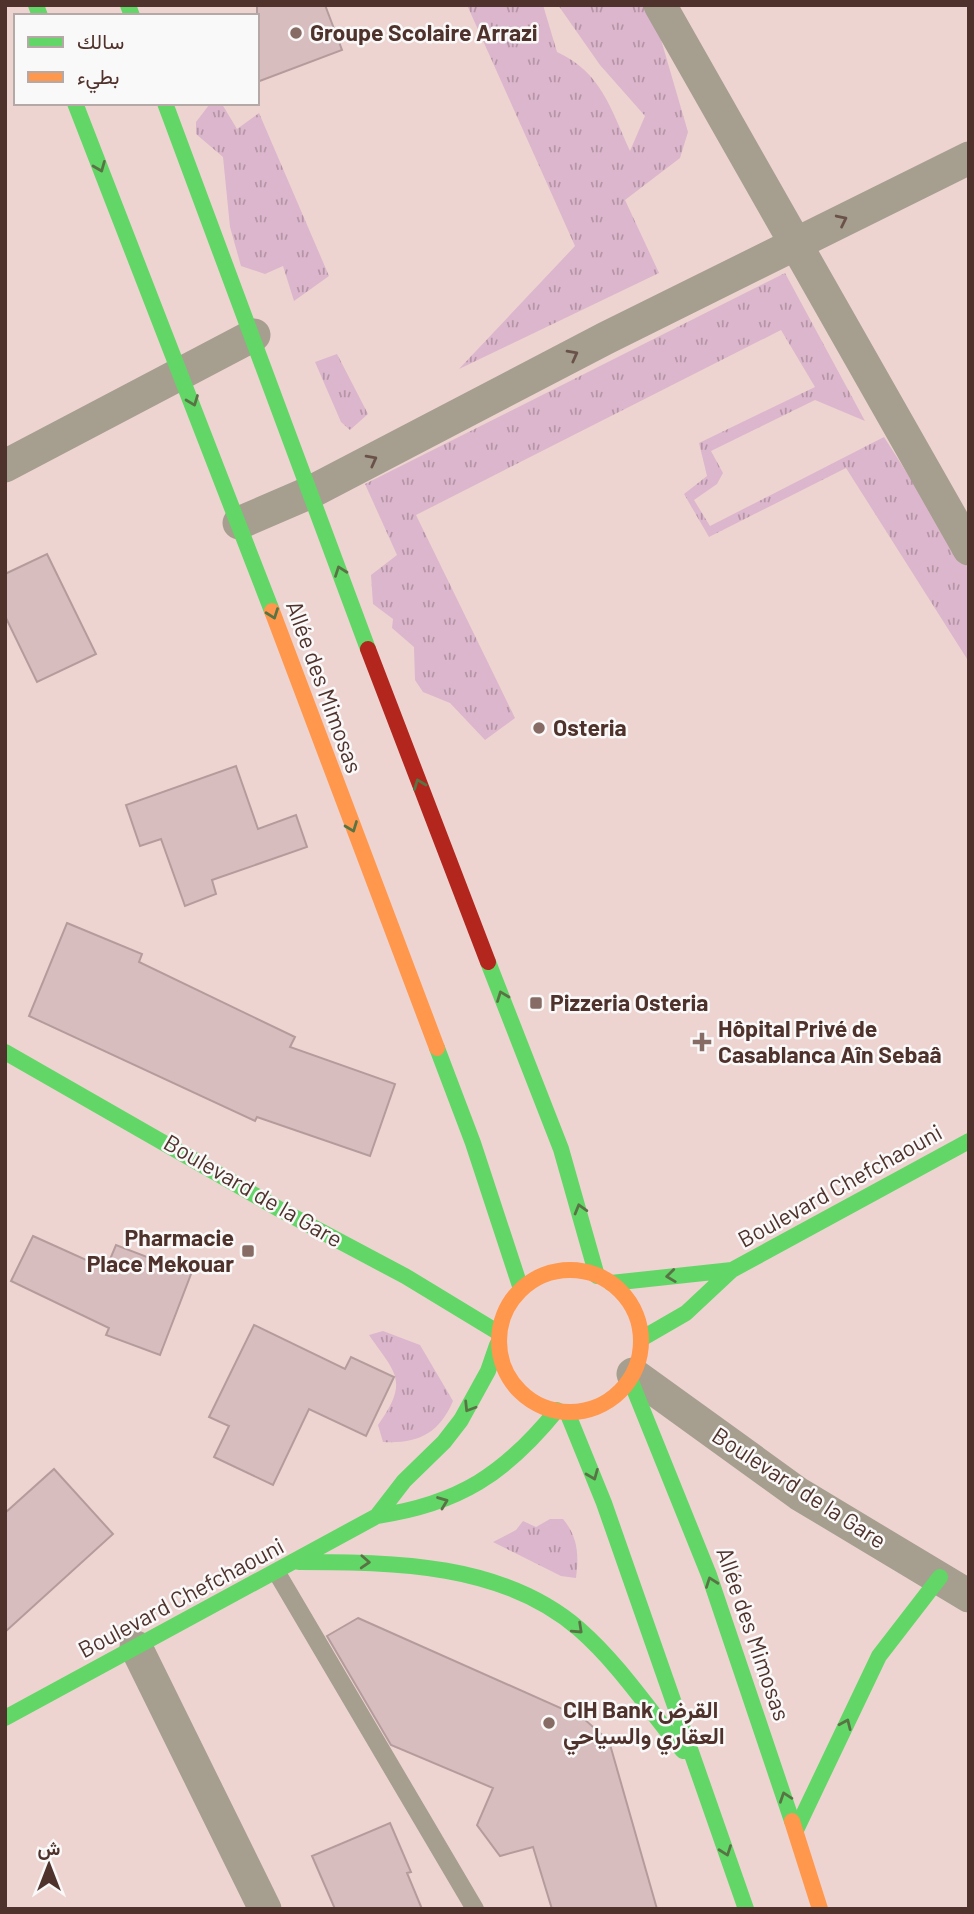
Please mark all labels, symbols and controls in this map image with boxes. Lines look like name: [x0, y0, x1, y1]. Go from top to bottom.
legend: [14, 14, 259, 105]
place label: Groupe Scolaire Arrazi: [310, 18, 538, 46]
marker: Groupe Scolaire Arrazi: [288, 25, 304, 41]
text: سالك: [77, 28, 124, 53]
text: بطيء: [77, 63, 120, 94]
one-way arrow: [91, 160, 105, 172]
one-way arrow: [835, 214, 847, 228]
one-way arrow: [566, 350, 579, 363]
one-way arrow: [184, 394, 198, 406]
one-way arrow: [365, 455, 377, 468]
one-way arrow: [334, 565, 348, 577]
street label: Allée des Mimosas: [281, 597, 369, 777]
one-way arrow: [264, 607, 278, 619]
place label: Osteria: [553, 713, 627, 741]
marker: Osteria: [531, 720, 547, 736]
one-way arrow: [413, 779, 427, 791]
one-way arrow: [344, 821, 358, 833]
place label: Pizzeria Osteria: [550, 988, 709, 1016]
one-way arrow: [497, 991, 511, 1003]
marker: Pizzeria Osteria: [528, 995, 544, 1011]
place label: Hôpital Privé de Casablanca Aîn Sebaâ: [718, 1014, 942, 1068]
marker: Hôpital Privé de Casablanca Aîn Sebaâ: [692, 1032, 712, 1052]
street label: Boulevard Chefchaouni: [733, 1117, 946, 1253]
street label: Boulevard de la Gare: [159, 1128, 348, 1253]
one-way arrow: [574, 1204, 589, 1216]
place label: Pharmacie Place Mekouar: [87, 1223, 234, 1277]
marker: Pharmacie Place Mekouar: [240, 1243, 256, 1259]
one-way arrow: [666, 1268, 677, 1283]
one-way arrow: [465, 1399, 478, 1412]
street label: Boulevard de la Gare: [707, 1421, 892, 1554]
one-way arrow: [585, 1468, 599, 1480]
one-way arrow: [436, 1496, 449, 1510]
street label: Boulevard Chefchaouni: [73, 1531, 288, 1663]
street label: Allée des Mimosas: [711, 1543, 797, 1724]
one-way arrow: [360, 1554, 371, 1569]
one-way arrow: [706, 1576, 720, 1588]
one-way arrow: [570, 1621, 583, 1634]
place label: CIH Bank القرض العقاري والسياحي: [563, 1695, 725, 1756]
marker: CIH Bank القرض العقاري والسياحي: [541, 1715, 557, 1731]
one-way arrow: [838, 1718, 852, 1731]
one-way arrow: [779, 1791, 793, 1804]
north arrow: [14, 1830, 84, 1900]
text: ش: [38, 1836, 61, 1860]
one-way arrow: [718, 1844, 732, 1857]

